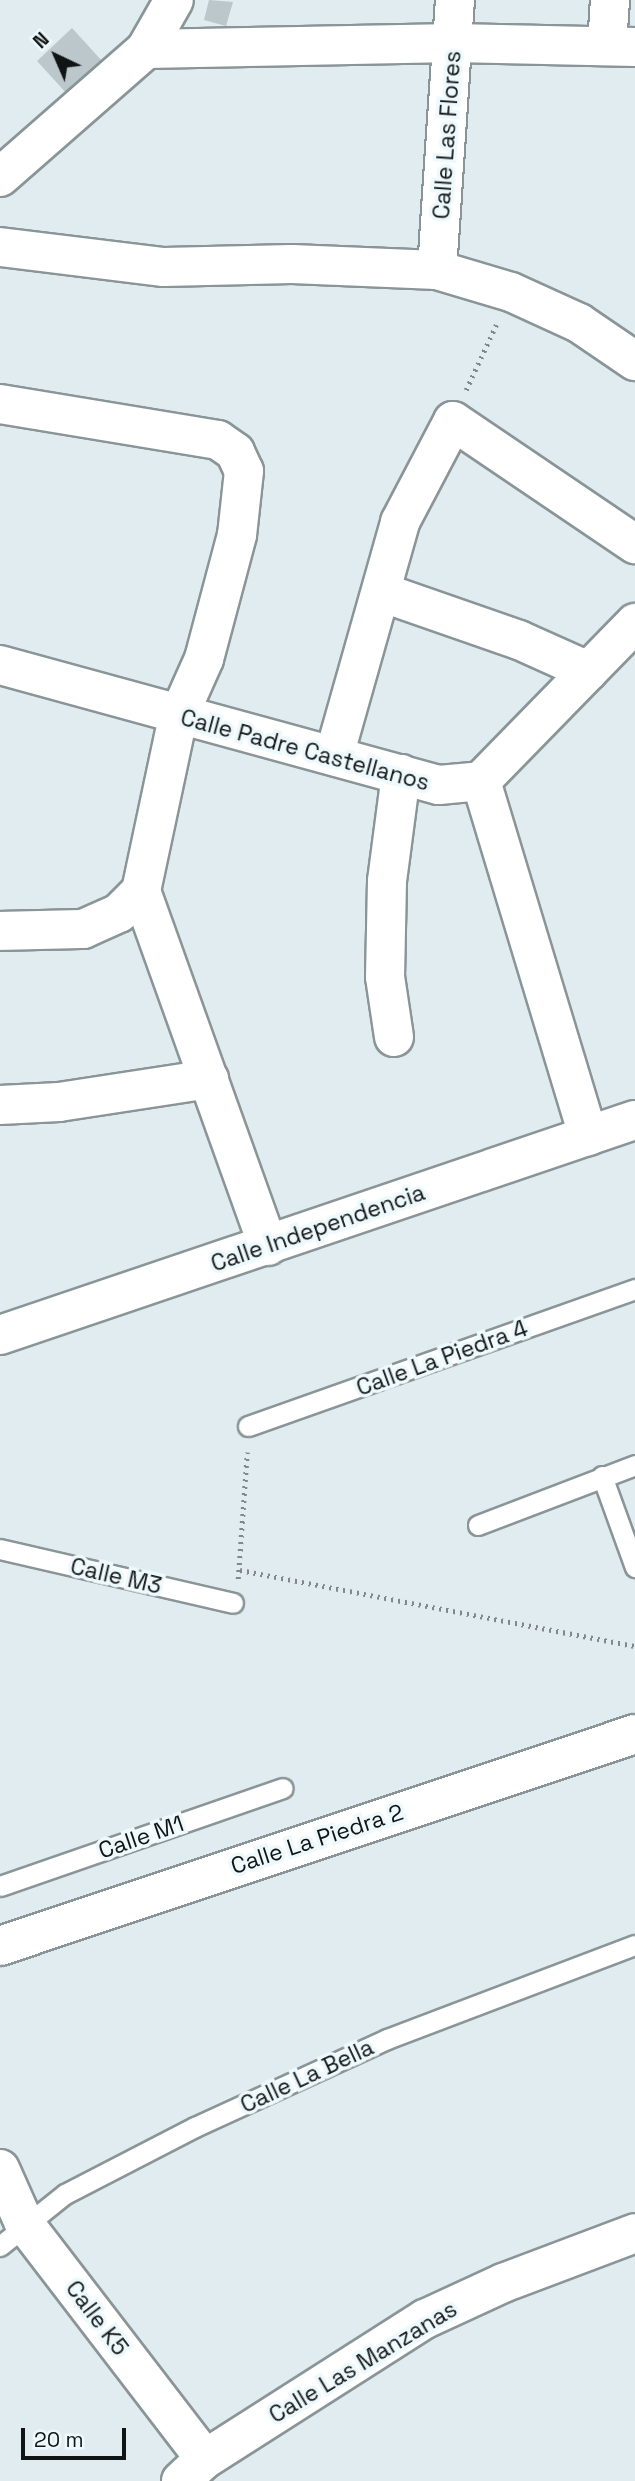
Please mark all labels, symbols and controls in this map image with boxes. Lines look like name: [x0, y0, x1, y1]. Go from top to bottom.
north arrow: [21, 21, 91, 91]
text: N: [28, 27, 54, 54]
street label: Calle Las Flores: [427, 50, 467, 220]
street label: Calle Padre Castellanos: [178, 703, 432, 797]
street label: Calle Independencia: [207, 1178, 429, 1278]
street label: Calle La Piedra 4: [353, 1314, 531, 1402]
street label: Calle M3: [68, 1552, 164, 1600]
street label: Calle La Piedra 2: [227, 1798, 407, 1880]
street label: Calle M1: [95, 1810, 187, 1864]
street label: Calle La Bella: [236, 2033, 378, 2119]
street label: Calle K5: [60, 2275, 134, 2361]
street label: Calle Las Manzanas: [264, 2295, 462, 2429]
scale bar: [24, 2414, 130, 2458]
text: 20 m: [34, 2426, 84, 2453]

